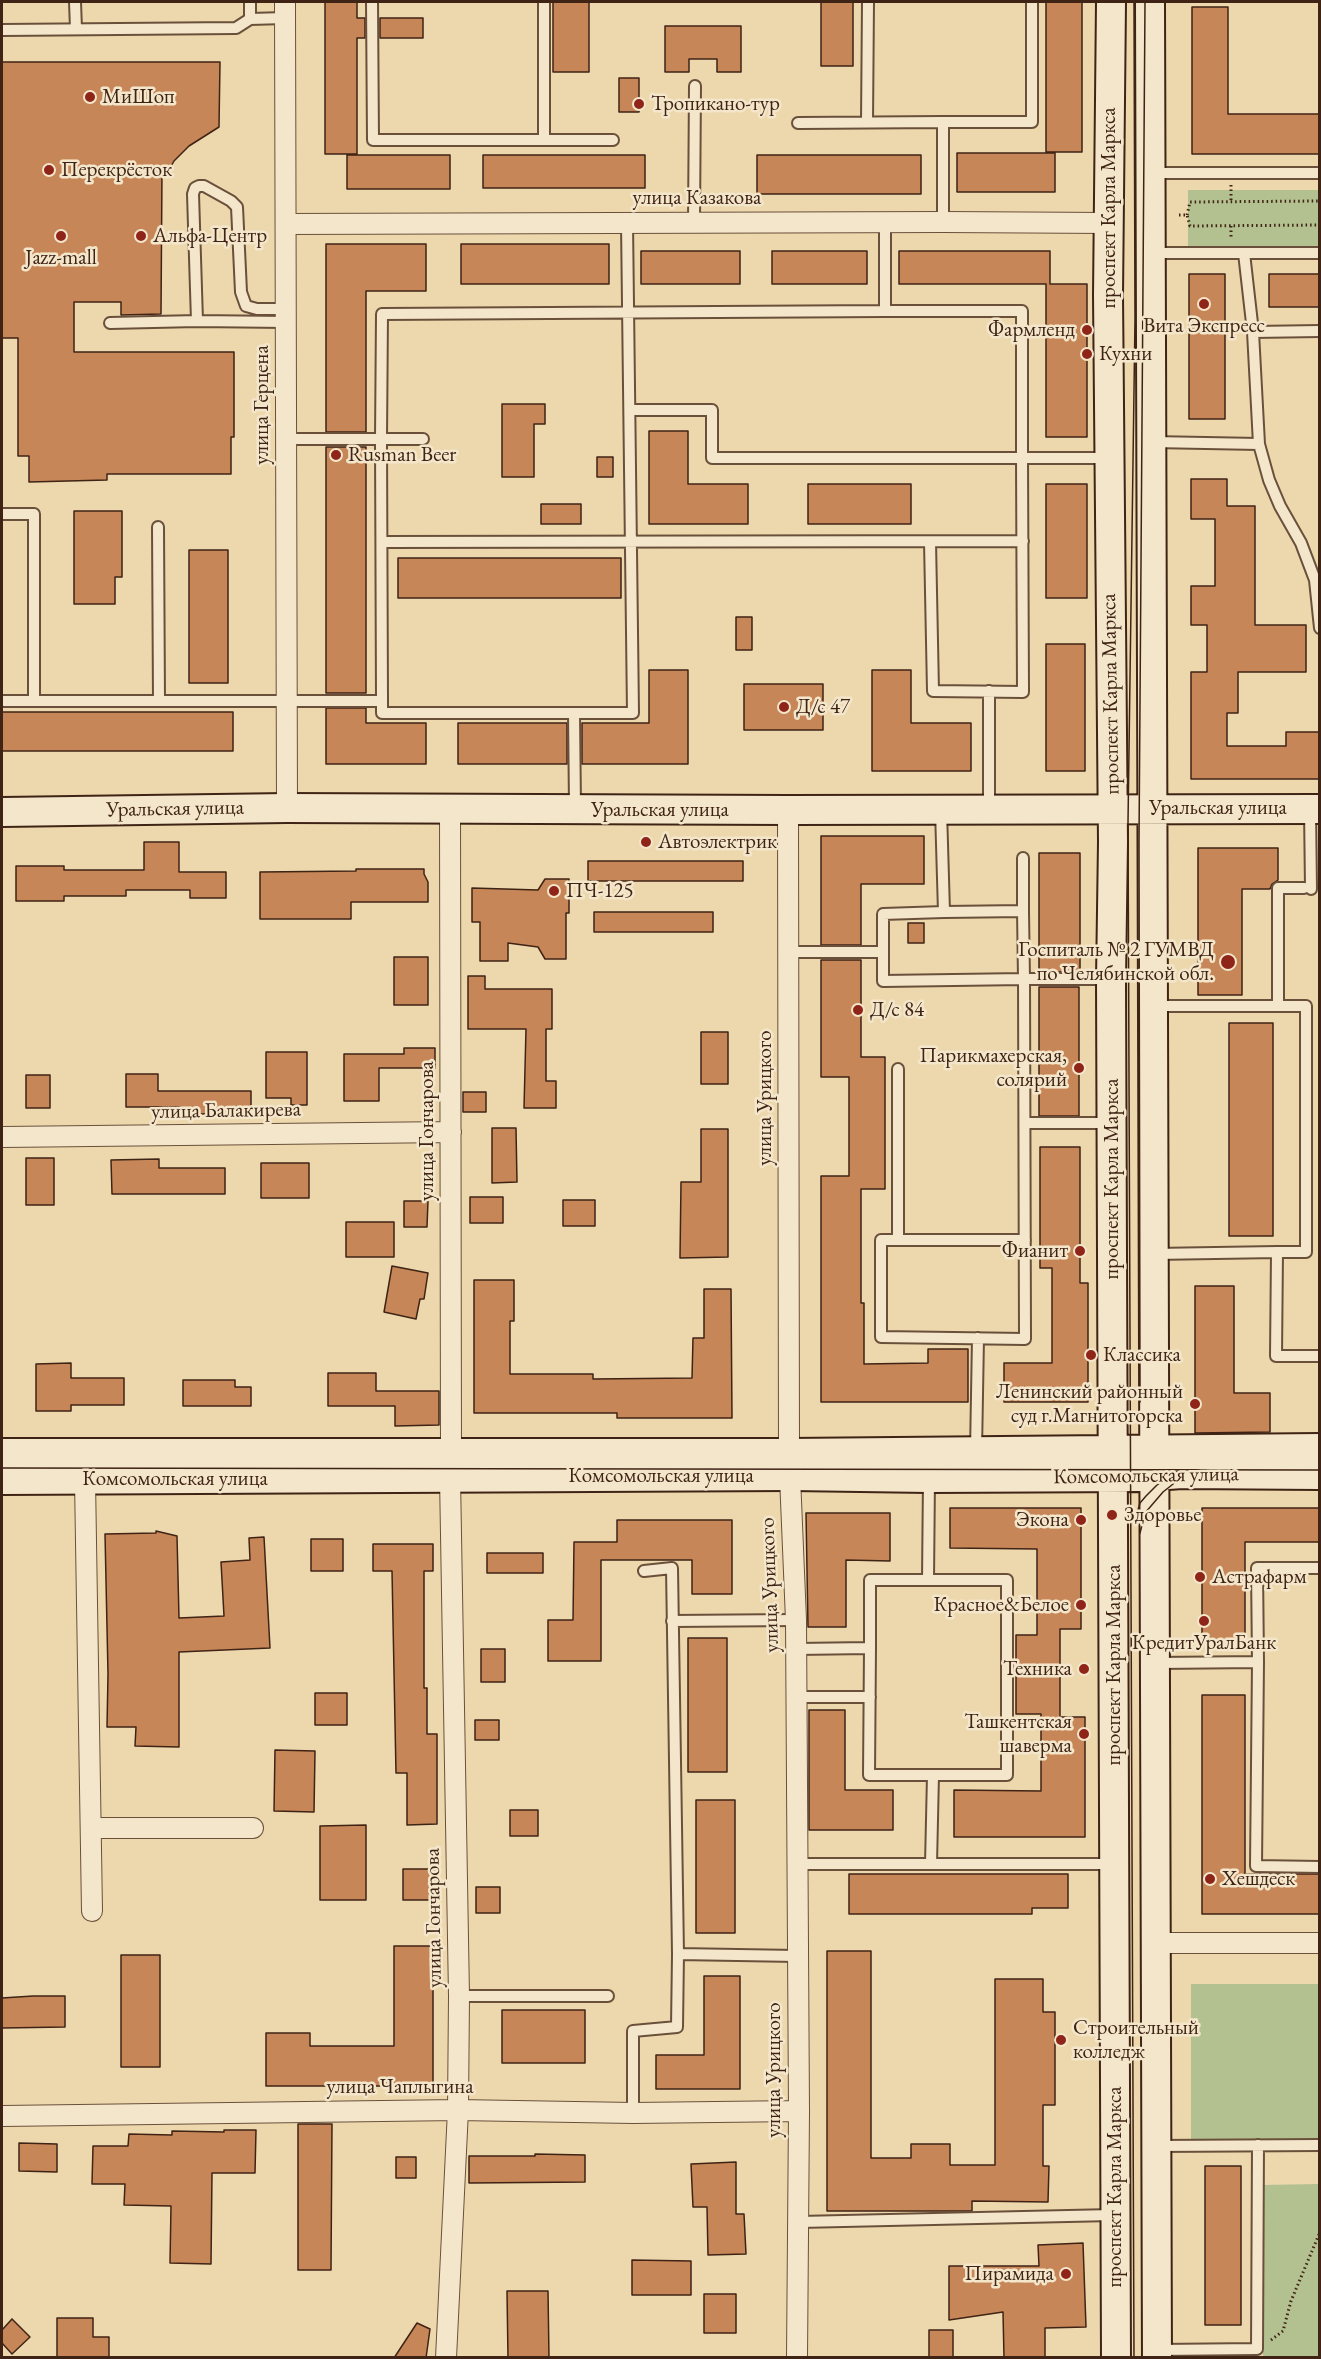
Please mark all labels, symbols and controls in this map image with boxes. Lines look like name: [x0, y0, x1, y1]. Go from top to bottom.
place label: МиШоп: [102, 84, 175, 110]
marker: МиШоп: [83, 90, 97, 104]
place label: Тропикано-тур: [651, 91, 780, 117]
marker: Тропикано-тур: [632, 97, 646, 111]
street label: проспект Карла Маркса: [1096, 107, 1122, 309]
place label: Перекрёсток: [61, 157, 172, 183]
marker: Перекрёсток: [42, 163, 56, 177]
street label: улица Казакова: [633, 185, 761, 211]
place label: Альфа-Центр: [153, 223, 267, 249]
marker: Jazz-mall: [54, 229, 68, 243]
marker: Альфа-Центр: [134, 229, 148, 243]
place label: Jazz-mall: [25, 245, 97, 271]
marker: Вита Экспресс: [1197, 297, 1211, 311]
place label: Вита Экспресс: [1143, 313, 1265, 339]
place label: Фармленд: [988, 317, 1075, 343]
marker: Фармленд: [1080, 323, 1094, 337]
place label: Кухни: [1099, 341, 1152, 367]
street label: улица Герцена: [249, 345, 275, 465]
marker: Кухни: [1080, 347, 1094, 361]
place label: Rusman Beer: [348, 442, 456, 468]
marker: Rusman Beer: [329, 448, 343, 462]
street label: проспект Карла Маркса: [1097, 593, 1125, 795]
place label: Д/с 47: [796, 694, 850, 720]
marker: Д/с 47: [777, 700, 791, 714]
street label: Уральская улица: [106, 795, 244, 823]
street label: Уральская улица: [1149, 795, 1287, 821]
street label: Уральская улица: [591, 797, 729, 823]
place label: Автоэлектрик: [658, 829, 777, 855]
marker: Автоэлектрик: [639, 835, 653, 849]
place label: ПЧ-125: [566, 878, 634, 904]
marker: ПЧ-125: [547, 884, 561, 898]
place label: Госпиталь № 2 ГУМВД по Челябинской обл.: [1018, 937, 1214, 987]
marker: Госпиталь № 2 ГУМВД по Челябинской обл.: [1219, 953, 1237, 971]
place label: Д/с 84: [870, 997, 924, 1023]
marker: Д/с 84: [851, 1003, 865, 1017]
street label: улица Урицкого: [752, 1030, 778, 1166]
place label: Парикмахерская, солярий: [920, 1043, 1067, 1093]
street label: улица Гончарова: [414, 1061, 440, 1201]
marker: Парикмахерская, солярий: [1072, 1061, 1086, 1075]
street label: проспект Карла Маркса: [1099, 1078, 1125, 1280]
street label: улица Балакирева: [151, 1097, 301, 1125]
place label: Фианит: [1002, 1238, 1068, 1264]
marker: Фианит: [1073, 1244, 1087, 1258]
place label: Классика: [1103, 1342, 1181, 1368]
marker: Классика: [1084, 1348, 1098, 1362]
place label: Ленинский районный суд г.Магнитогорска: [996, 1379, 1183, 1429]
marker: Ленинский районный суд г.Магнитогорска: [1188, 1397, 1202, 1411]
street label: Комсомольская улица: [1053, 1462, 1239, 1490]
street label: Комсомольская улица: [568, 1463, 754, 1489]
street label: Комсомольская улица: [82, 1466, 268, 1492]
place label: Здоровье: [1124, 1502, 1202, 1528]
place label: Экона: [1016, 1507, 1069, 1533]
marker: Здоровье: [1105, 1508, 1119, 1522]
marker: Экона: [1074, 1513, 1088, 1527]
street label: улица Урицкого: [755, 1517, 785, 1653]
street label: проспект Карла Маркса: [1101, 1564, 1127, 1766]
place label: Астрафарм: [1212, 1564, 1307, 1590]
marker: Астрафарм: [1193, 1570, 1207, 1584]
place label: Красное&Белое: [933, 1592, 1069, 1618]
marker: Красное&Белое: [1074, 1598, 1088, 1612]
marker: КредитУралБанк: [1197, 1614, 1211, 1628]
place label: КредитУралБанк: [1132, 1630, 1276, 1656]
place label: Техника: [1003, 1656, 1072, 1682]
marker: Техника: [1077, 1662, 1091, 1676]
place label: Ташкентская шаверма: [964, 1709, 1072, 1759]
marker: Ташкентская шаверма: [1077, 1727, 1091, 1741]
street label: улица Гончарова: [420, 1848, 448, 1988]
place label: Хешдеск: [1222, 1866, 1295, 1892]
marker: Хешдеск: [1203, 1872, 1217, 1886]
street label: улица Урицкого: [761, 2002, 787, 2138]
place label: Строительный колледж: [1073, 2015, 1199, 2065]
marker: Строительный колледж: [1054, 2033, 1068, 2047]
street label: улица Чаплыгина: [326, 2074, 474, 2100]
street label: проспект Карла Маркса: [1102, 2086, 1128, 2288]
place label: Пирамида: [965, 2261, 1054, 2287]
marker: Пирамида: [1059, 2267, 1073, 2281]

